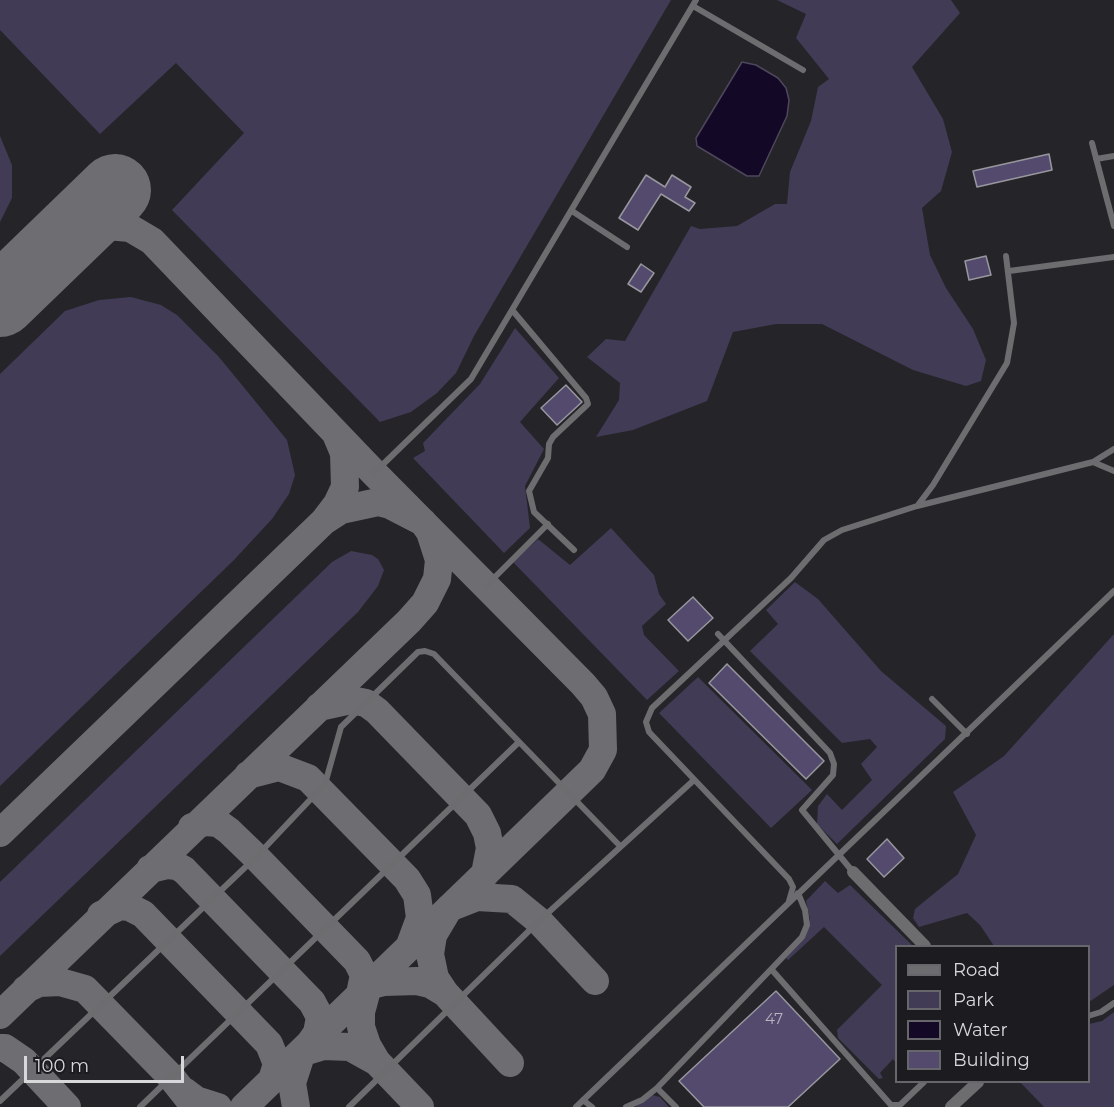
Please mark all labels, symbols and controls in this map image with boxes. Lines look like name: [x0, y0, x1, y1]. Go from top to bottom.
legend: [895, 945, 1090, 1083]
text: Road: [953, 959, 1000, 981]
text: Park: [953, 989, 994, 1011]
house number: 47: [765, 1011, 783, 1029]
text: Water: [953, 1019, 1008, 1041]
scale bar: [27, 1044, 188, 1082]
text: Building: [953, 1049, 1030, 1071]
text: 100 m: [35, 1055, 89, 1077]

